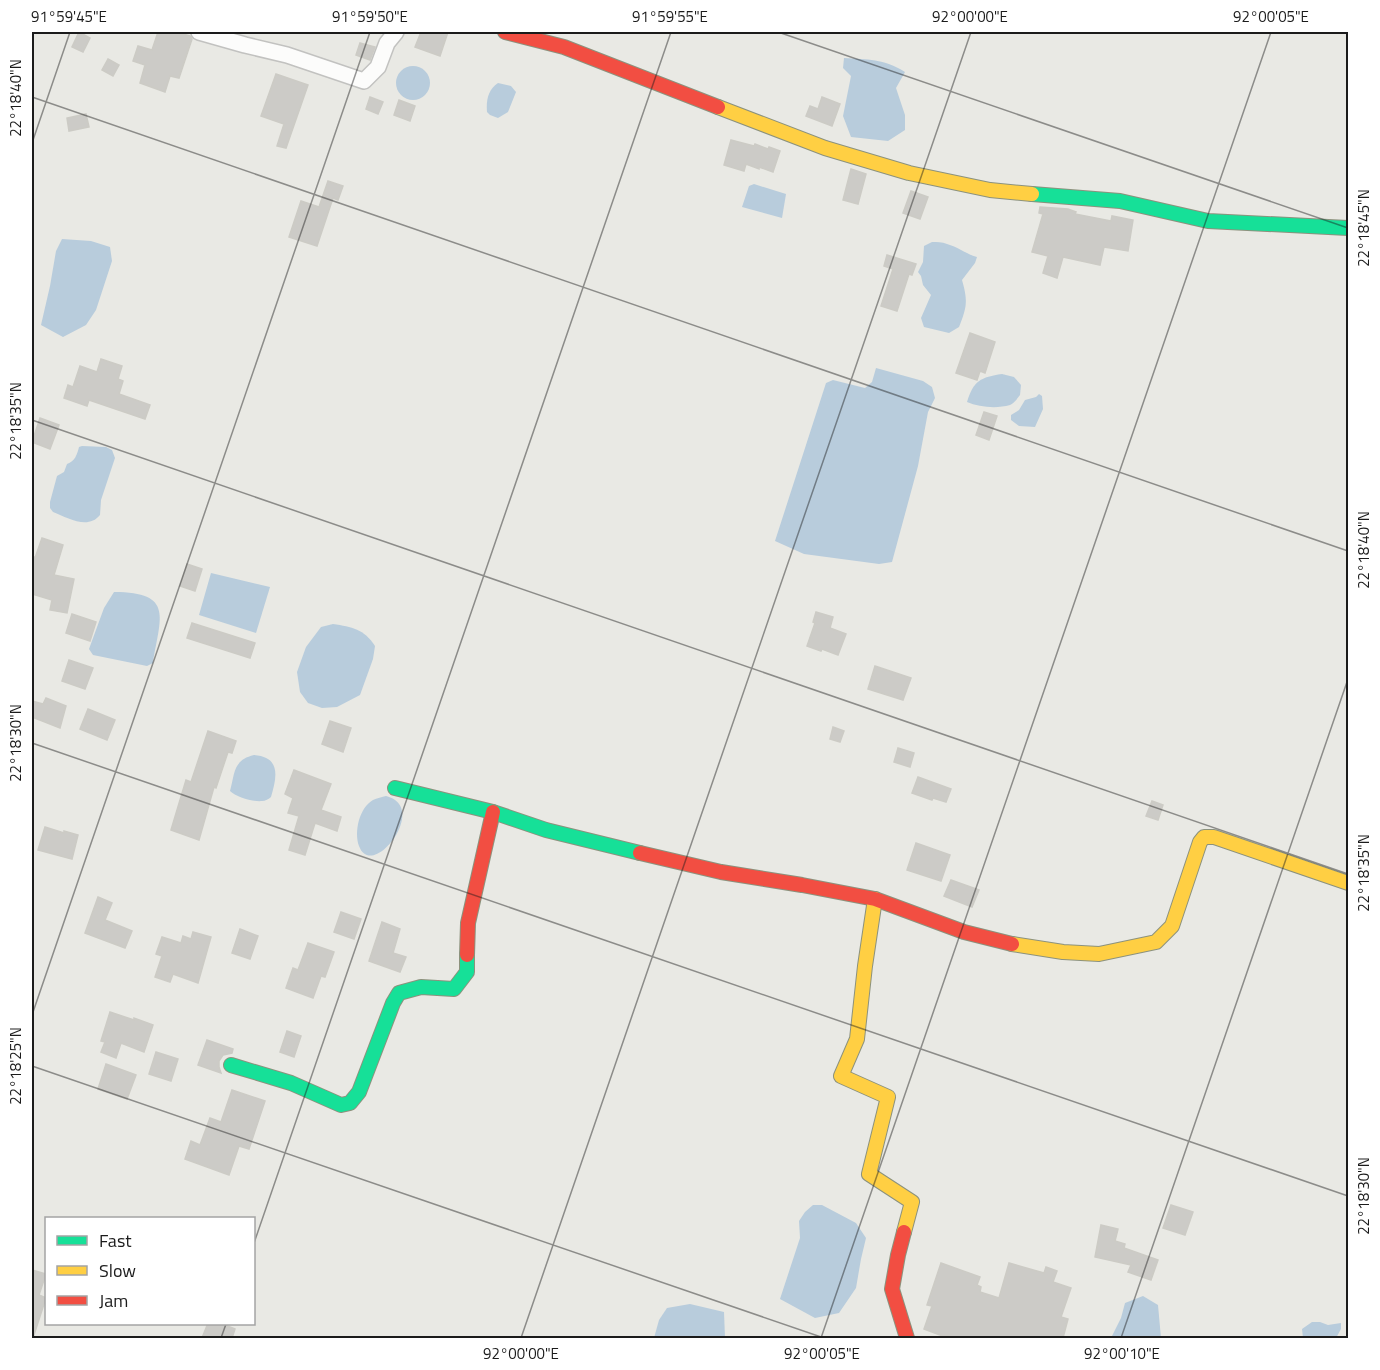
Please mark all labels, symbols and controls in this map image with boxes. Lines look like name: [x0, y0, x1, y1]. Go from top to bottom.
text: 91°59'45"E: [31, 5, 107, 28]
text: 91°59'50"E: [332, 5, 408, 28]
text: 91°59'55"E: [632, 5, 708, 28]
text: 92°00'00"E: [932, 5, 1008, 28]
text: 92°00'05"E: [1233, 5, 1309, 28]
text: 22°18'40"N: [4, 59, 27, 137]
text: 22°18'45"N: [1352, 189, 1375, 267]
text: 22°18'35"N: [4, 382, 27, 460]
text: 22°18'40"N: [1352, 511, 1375, 589]
text: 22°18'30"N: [4, 704, 27, 782]
text: 22°18'35"N: [1352, 834, 1375, 912]
text: 22°18'25"N: [4, 1027, 27, 1105]
text: 22°18'30"N: [1352, 1157, 1375, 1235]
legend: [45, 1217, 255, 1325]
text: Fast: [99, 1227, 132, 1254]
text: Slow: [99, 1257, 136, 1284]
text: Jam: [99, 1287, 128, 1314]
text: 92°00'00"E: [483, 1342, 559, 1365]
text: 92°00'05"E: [784, 1342, 860, 1365]
text: 92°00'10"E: [1084, 1342, 1160, 1365]

